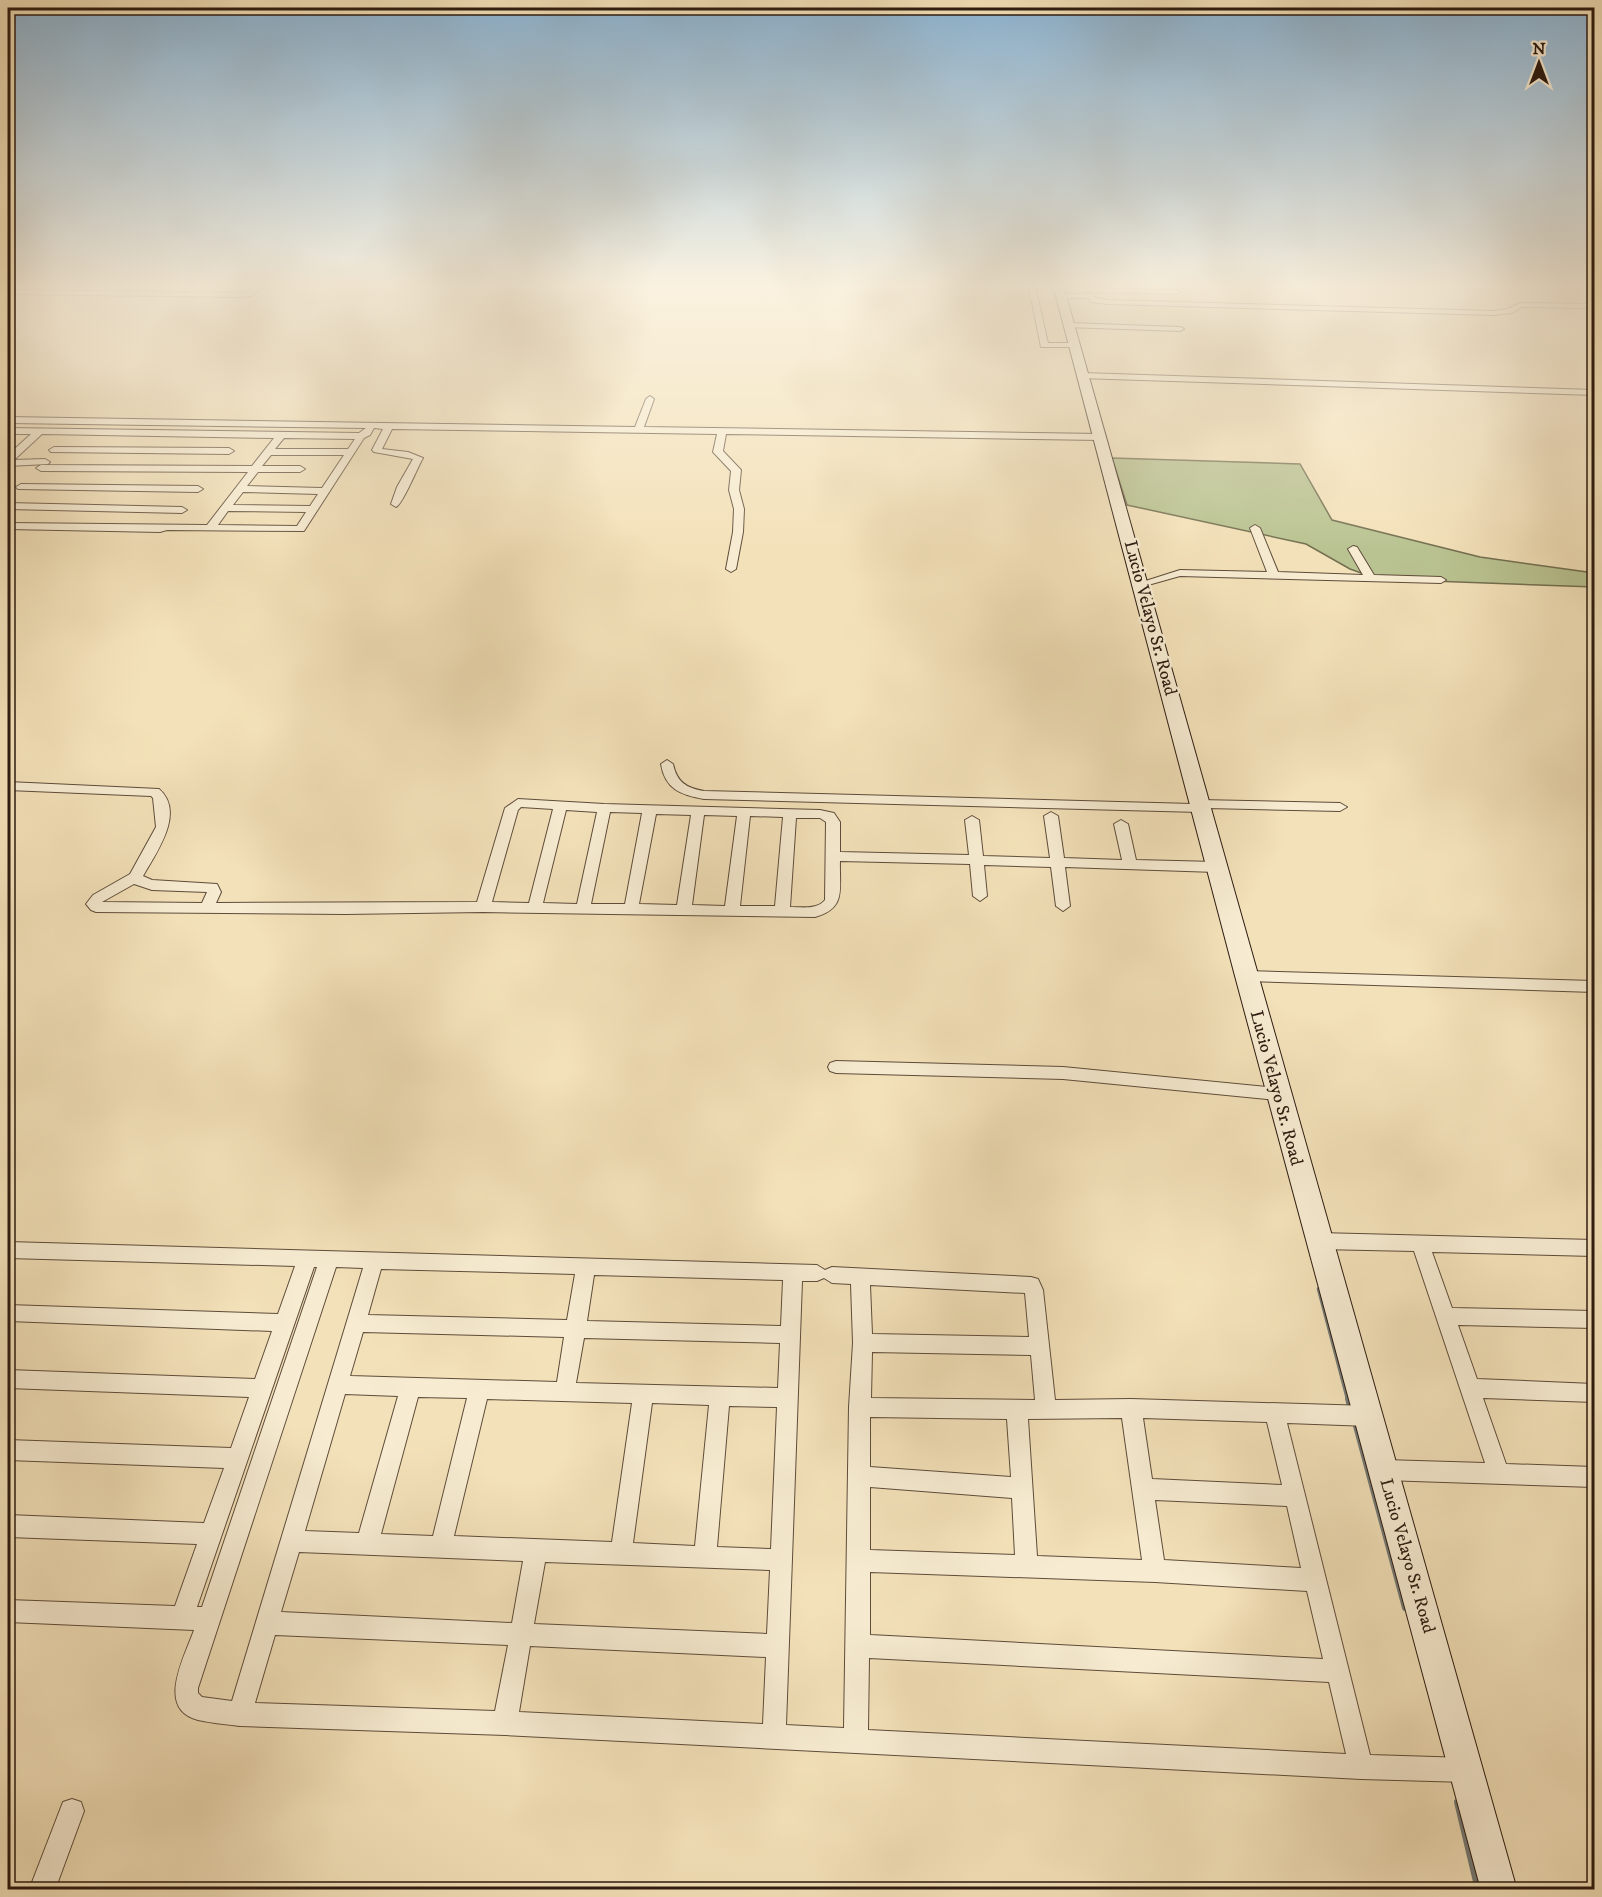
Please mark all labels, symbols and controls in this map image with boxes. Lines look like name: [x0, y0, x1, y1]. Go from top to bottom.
north arrow: [1509, 33, 1569, 93]
text: N: [1532, 39, 1546, 59]
street label: Lucio Velayo Sr. Road: [1119, 538, 1181, 698]
street label: Lucio Velayo Sr. Road: [1245, 1008, 1307, 1168]
street label: Lucio Velayo Sr. Road: [1374, 1476, 1440, 1636]

